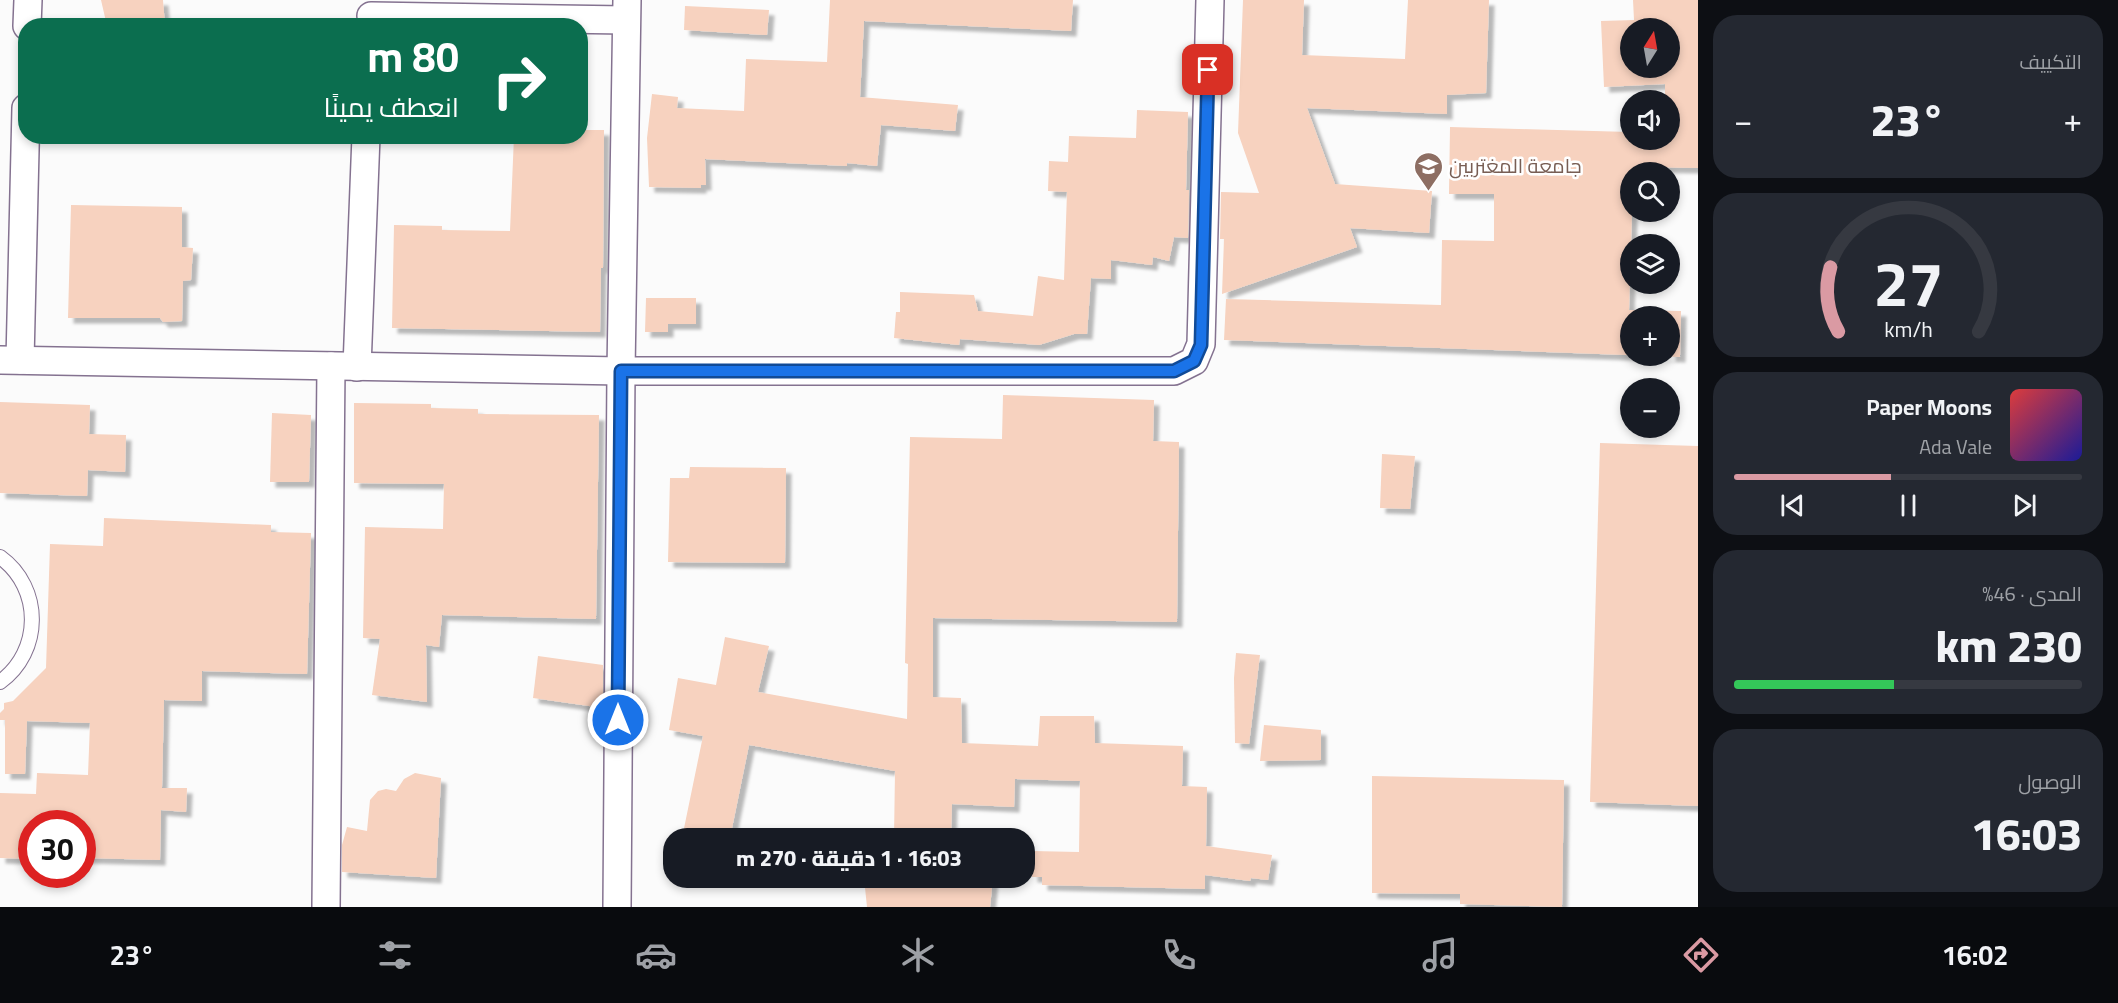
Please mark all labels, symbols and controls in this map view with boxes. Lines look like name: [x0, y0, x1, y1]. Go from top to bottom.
text: 80 m: [368, 17, 459, 96]
north arrow: [1620, 18, 1680, 78]
map controls: [1620, 18, 1680, 438]
icon: right: [480, 42, 558, 120]
text: التكييف: [2019, 43, 2082, 80]
pin: [1182, 44, 1233, 95]
icon: arrive: [1191, 53, 1224, 86]
text: 23°: [1871, 77, 1945, 162]
text: انعطف يمينًا: [323, 82, 459, 132]
text: −: [1734, 89, 1752, 151]
text: +: [2064, 89, 2082, 151]
button: sound: [1620, 90, 1680, 150]
place label: جامعة المغتربين: [1449, 147, 1582, 184]
school or university icon: جامعة المغتربين: [1412, 150, 1444, 192]
button: search: [1620, 162, 1680, 222]
text: 27: [1873, 225, 1943, 342]
button: layers: [1620, 234, 1680, 294]
button: +: [1620, 306, 1680, 366]
text: km/h: [1884, 310, 1932, 350]
button: −: [1620, 378, 1680, 438]
text: Paper Moons: [1866, 386, 1992, 428]
text: Ada Vale: [1919, 428, 1992, 465]
icon: previous: [1776, 489, 1809, 522]
icon: pause: [1892, 489, 1925, 522]
icon: next: [2008, 489, 2041, 522]
text: المدى · 46%: [1982, 575, 2082, 612]
text: 230 km: [1936, 603, 2082, 688]
position arrow: [586, 688, 650, 752]
text: الوصول: [2018, 763, 2082, 800]
text: 16:03: [1971, 791, 2082, 876]
speed limit sign: 30: [18, 810, 96, 888]
text: 16:03 · 1 دقيقة · 270 m: [736, 837, 962, 879]
text: 23°: [110, 930, 155, 980]
text: 16:02: [1942, 930, 2008, 980]
icon: filters: [374, 934, 416, 976]
icon: car: [635, 934, 677, 976]
icon: climate: [897, 934, 939, 976]
icon: phone: [1158, 934, 1200, 976]
icon: music: [1419, 934, 1461, 976]
icon: directions: [1680, 934, 1722, 976]

